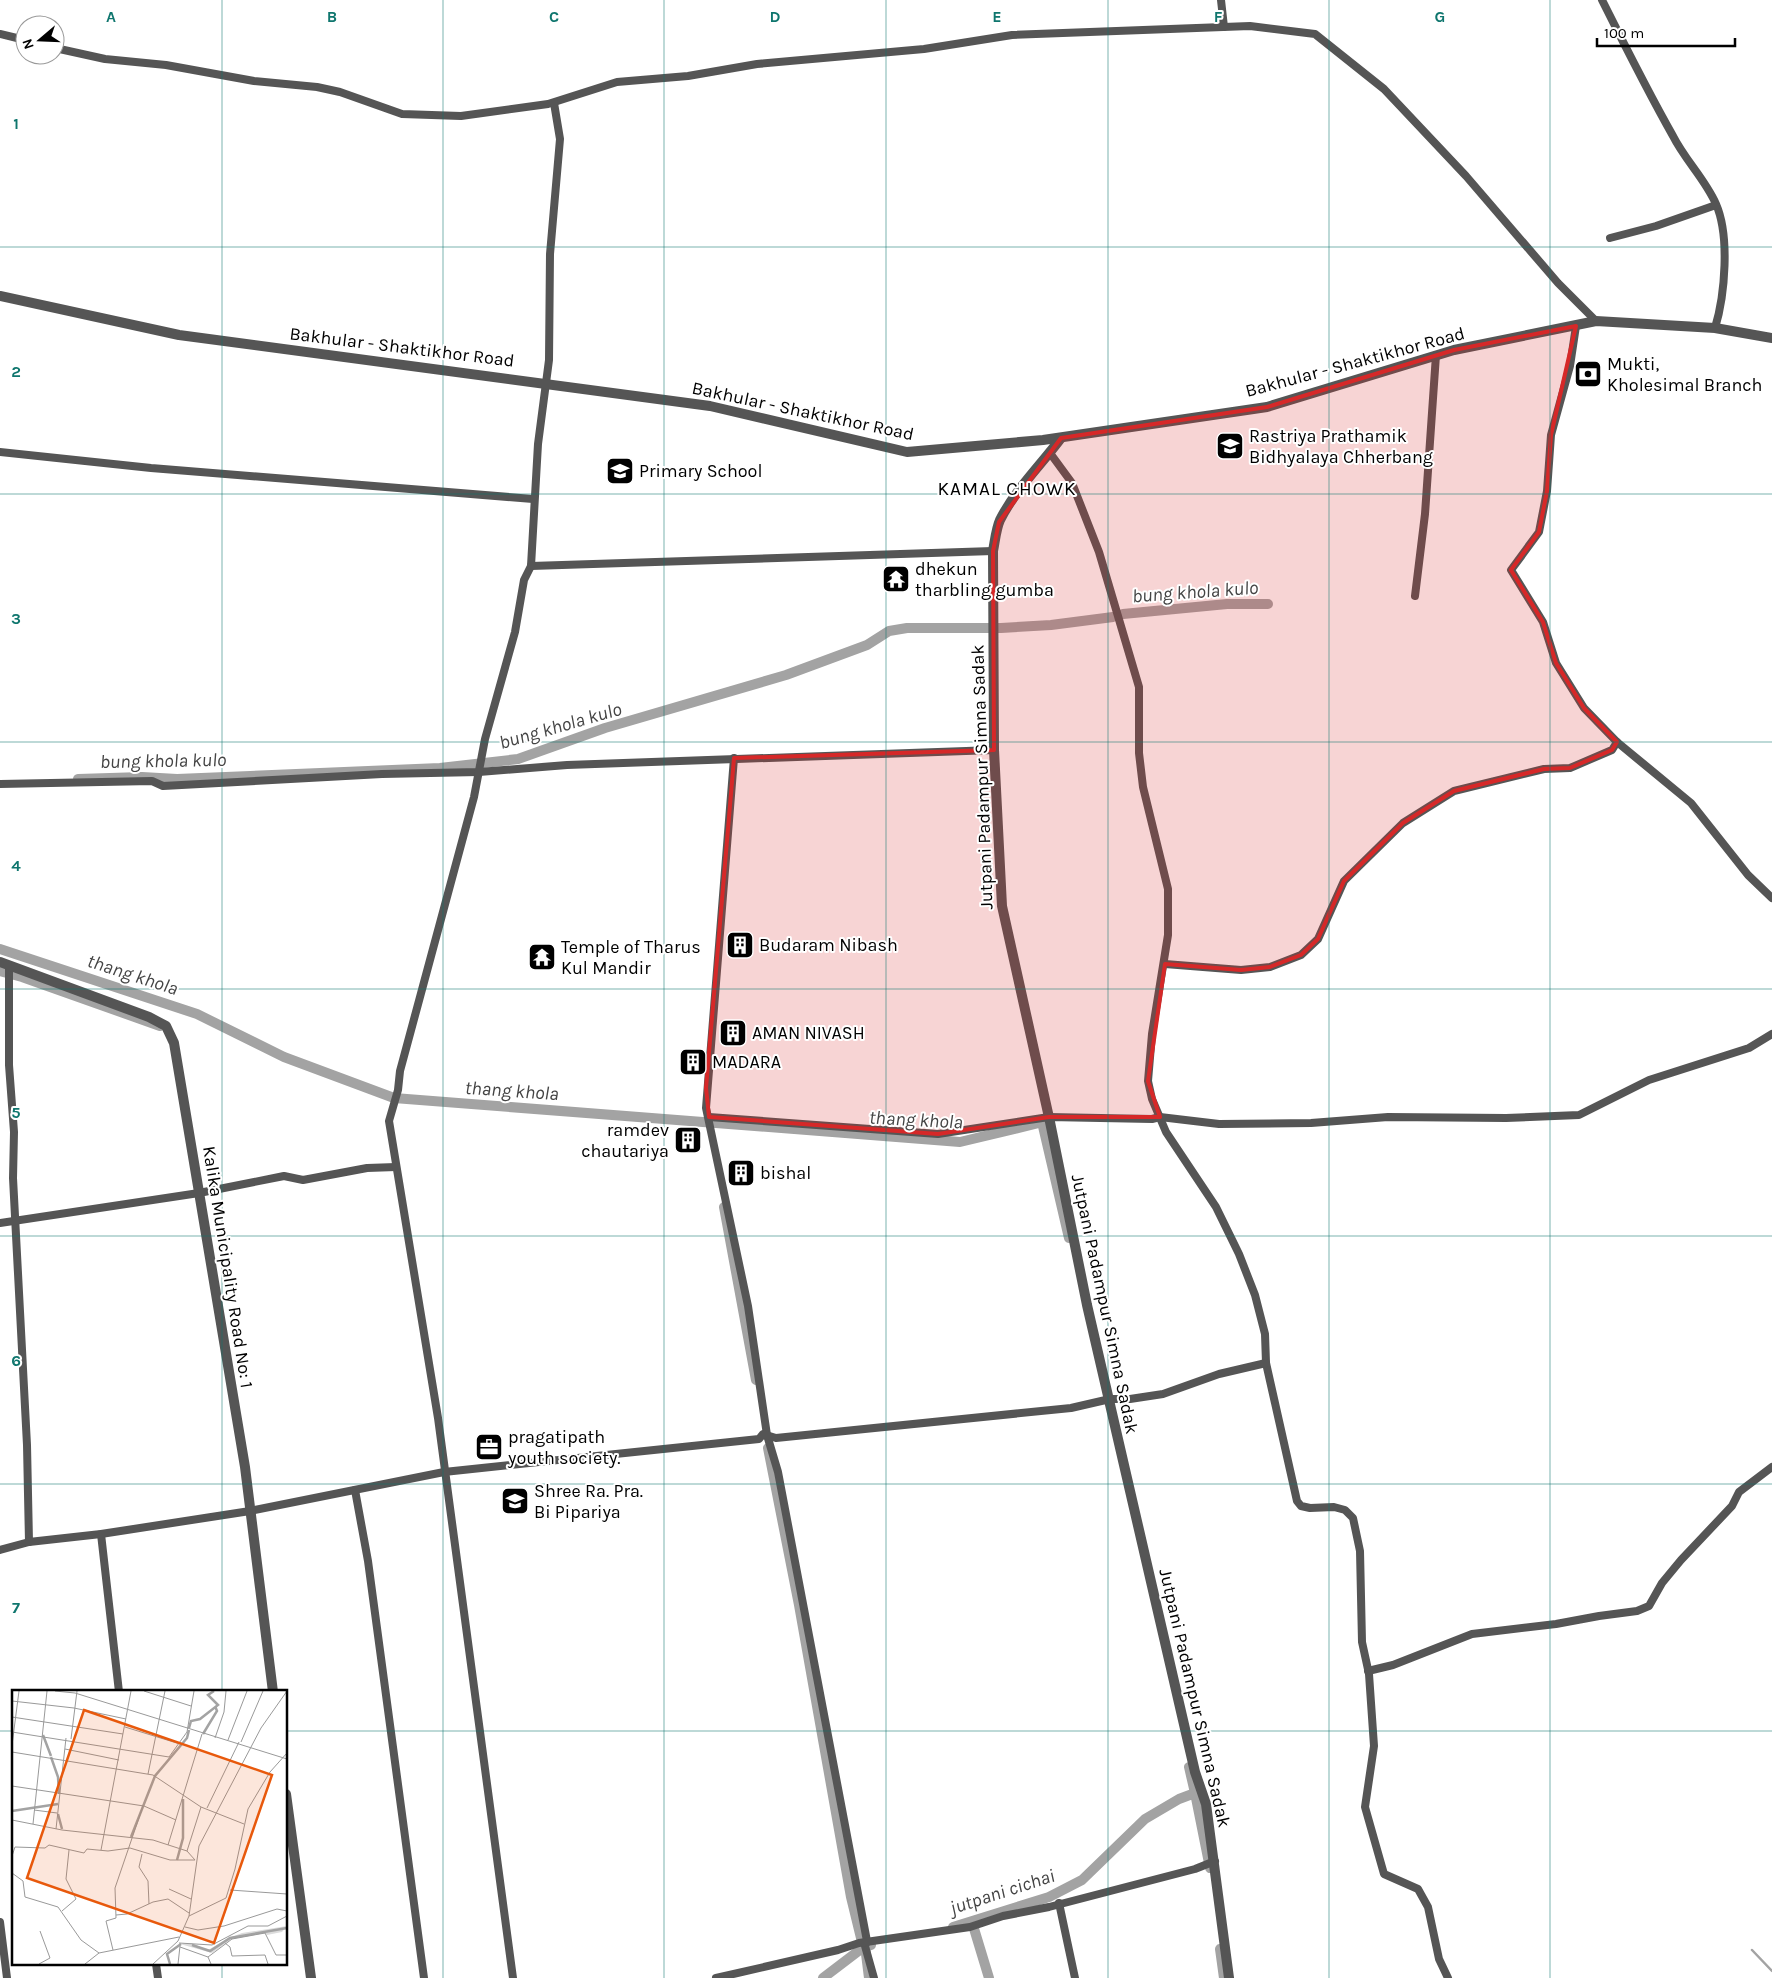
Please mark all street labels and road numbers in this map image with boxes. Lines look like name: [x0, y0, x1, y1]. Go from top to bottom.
street label: Bakhular - Shaktikhor Road: [288, 322, 516, 372]
street label: Bakhular - Shaktikhor Road: [1243, 322, 1467, 402]
street label: Bakhular - Shaktikhor Road: [690, 377, 916, 445]
street label: Jutpani Padampur Simna Sadak: [966, 644, 998, 910]
street label: Kalika Municipality Road No: 1: [198, 1144, 258, 1390]
street label: Jutpani Padampur Simna Sadak: [1067, 1172, 1143, 1436]
street label: Jutpani Padampur Simna Sadak: [1154, 1566, 1236, 1830]

